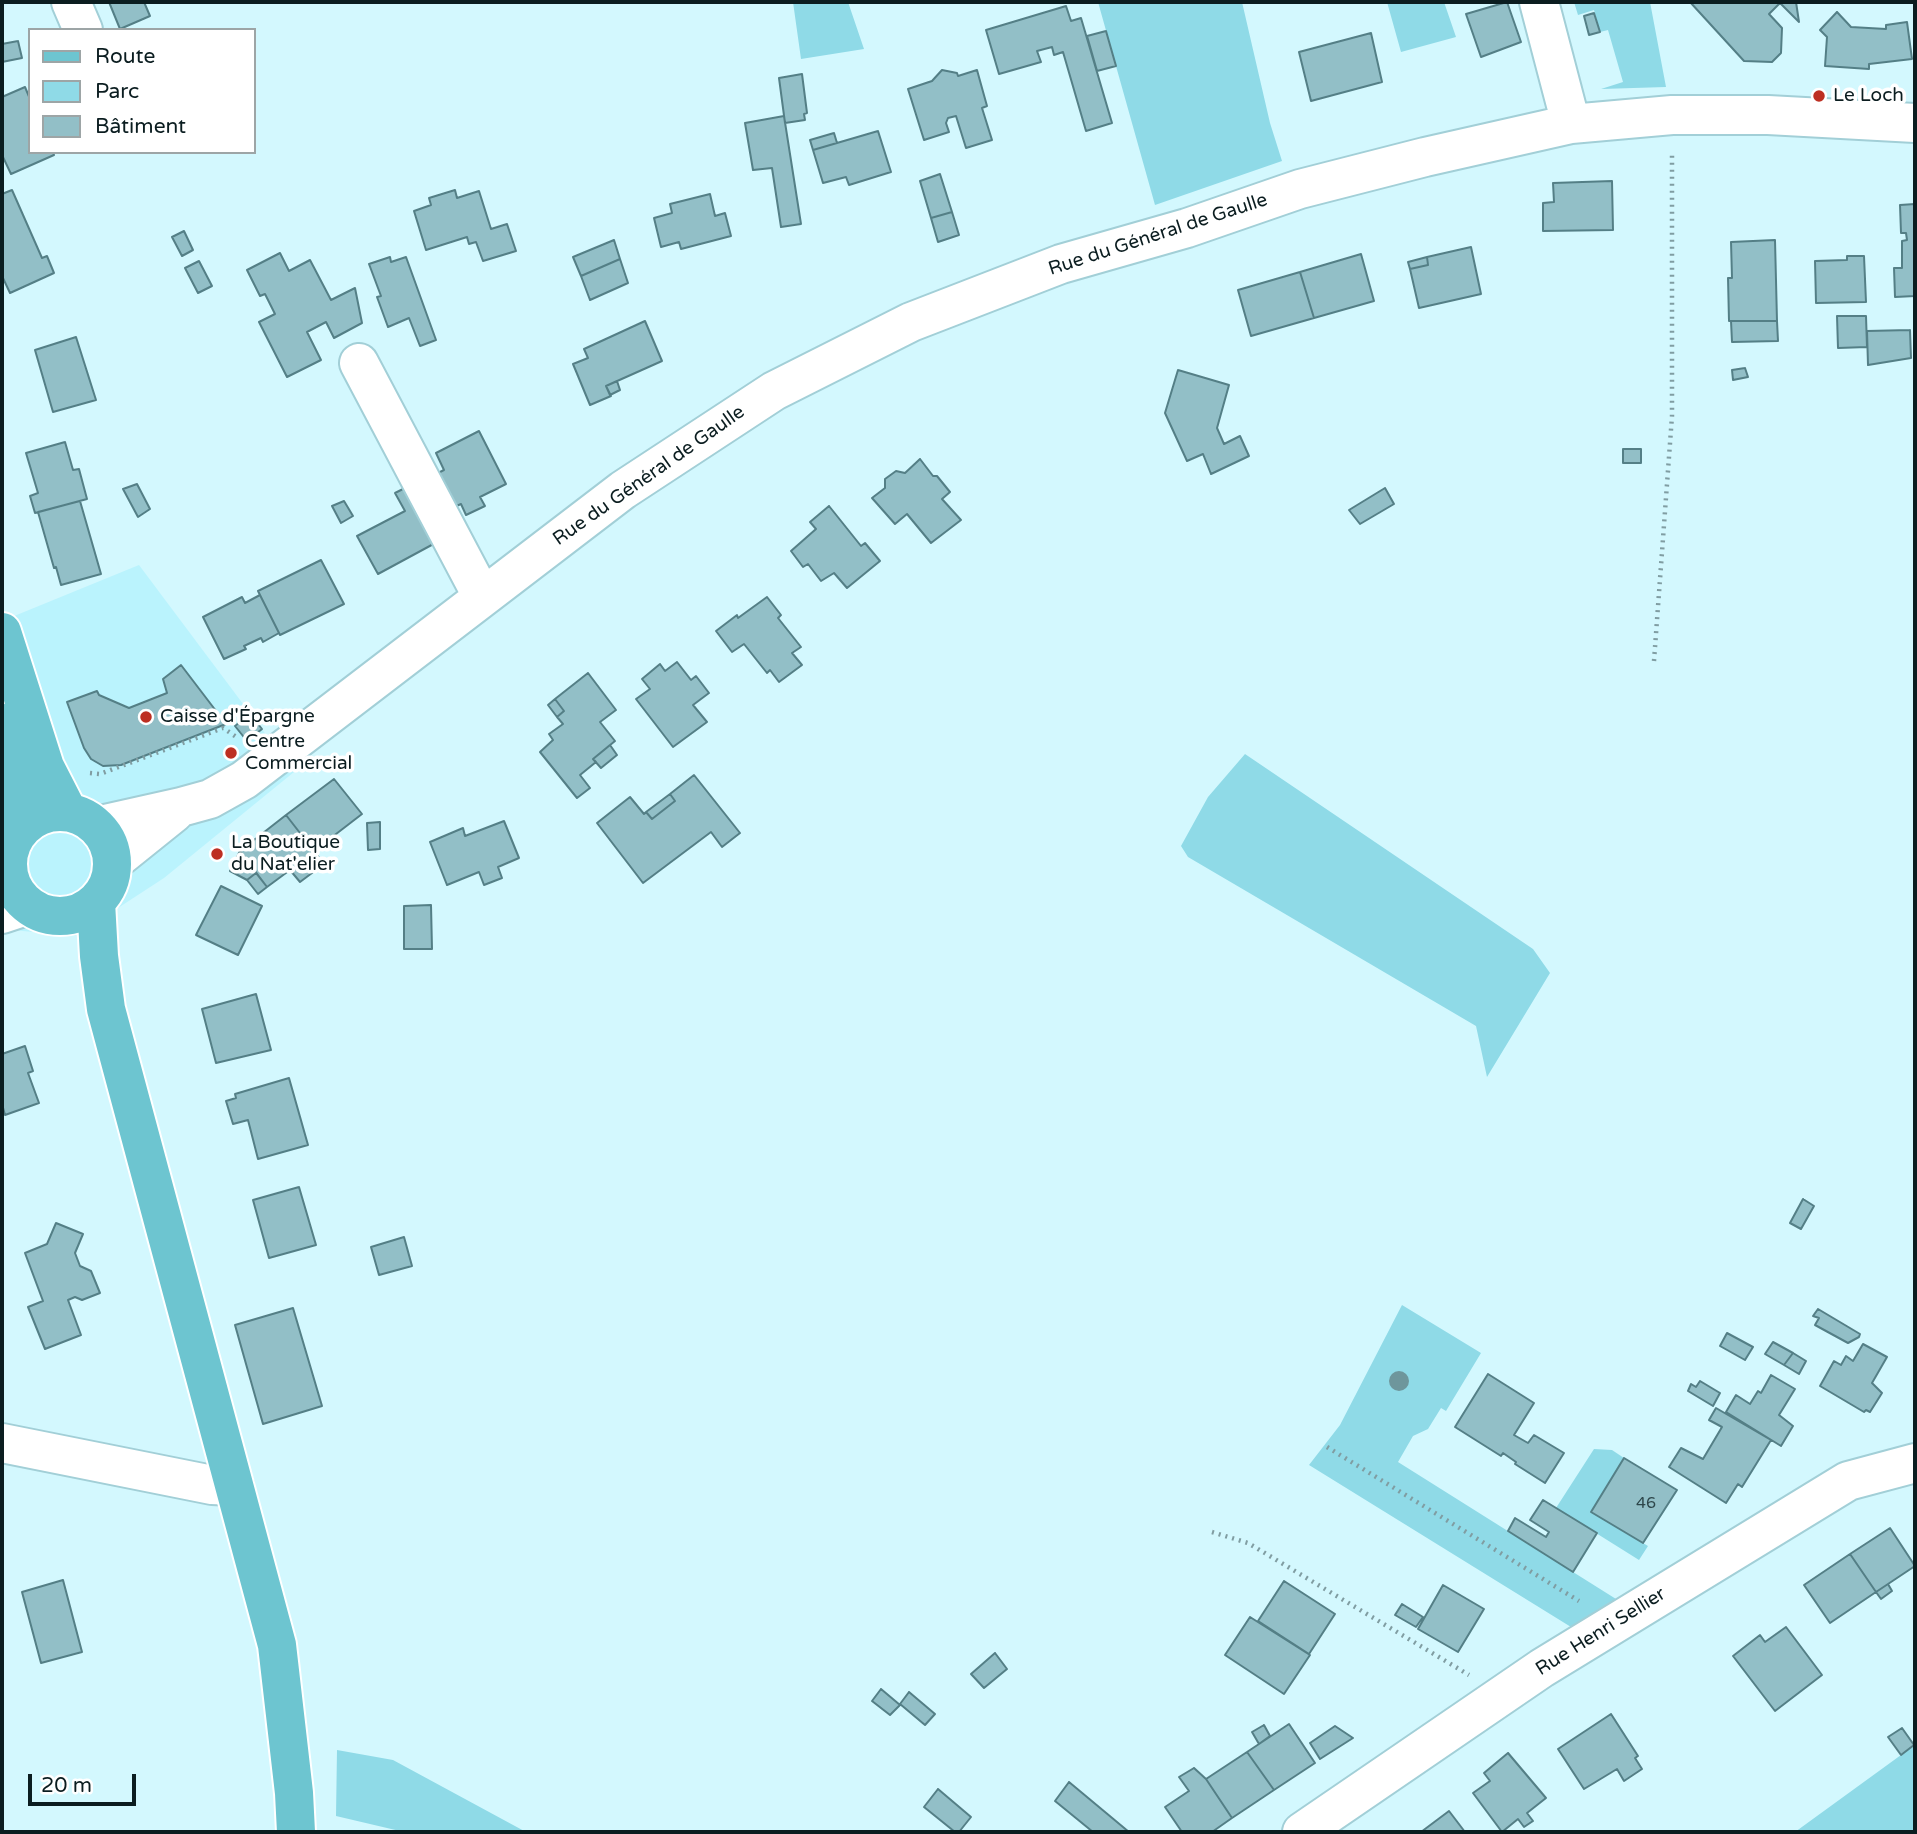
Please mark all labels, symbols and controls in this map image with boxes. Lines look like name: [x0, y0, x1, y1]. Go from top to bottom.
legend: [28, 28, 256, 154]
text: Route: [95, 44, 155, 69]
text: Parc: [95, 79, 139, 104]
place label: Le Loch: [1833, 85, 1904, 107]
marker: Le Loch: [1811, 88, 1827, 104]
text: Bâtiment: [95, 114, 186, 139]
street label: Rue du Général de Gaulle: [1046, 189, 1270, 281]
street label: Rue du Général de Gaulle: [549, 401, 749, 551]
place label: Caisse d'Épargne: [160, 706, 315, 728]
marker: Caisse d'Épargne: [138, 709, 154, 725]
place label: Centre Commercial: [245, 731, 352, 775]
marker: Centre Commercial: [223, 745, 239, 761]
place label: La Boutique du Nat'elier: [231, 832, 340, 876]
marker: La Boutique du Nat'elier: [209, 846, 225, 862]
house number: 46: [1636, 1494, 1656, 1514]
street label: Rue Henri Sellier: [1532, 1583, 1670, 1681]
scale bar: [32, 1760, 140, 1804]
text: 20 m: [41, 1773, 92, 1798]

